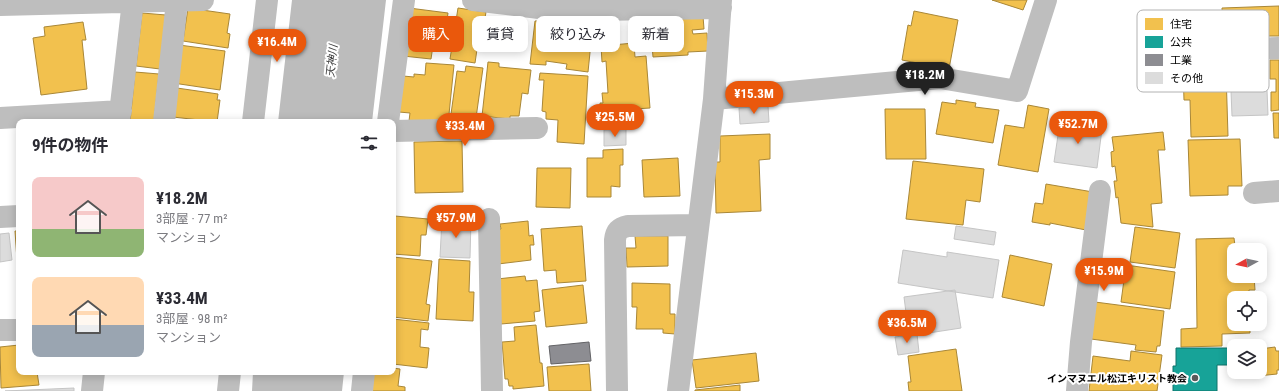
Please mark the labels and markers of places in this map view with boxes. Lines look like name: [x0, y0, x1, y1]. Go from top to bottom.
pin: ¥16.4M: [244, 29, 310, 63]
pin: ¥18.2M: [892, 62, 958, 96]
pin: ¥15.3M: [721, 81, 787, 115]
pin: ¥25.5M: [582, 104, 648, 138]
pin: ¥52.7M: [1045, 111, 1111, 145]
pin: ¥33.4M: [432, 113, 498, 147]
pin: ¥57.9M: [423, 205, 489, 239]
pin: ¥15.9M: [1071, 258, 1137, 292]
pin: ¥36.5M: [874, 310, 940, 344]
place label: インマヌエル松江キリスト教会: [1047, 373, 1187, 384]
marker: インマヌエル松江キリスト教会: [1190, 373, 1200, 383]

